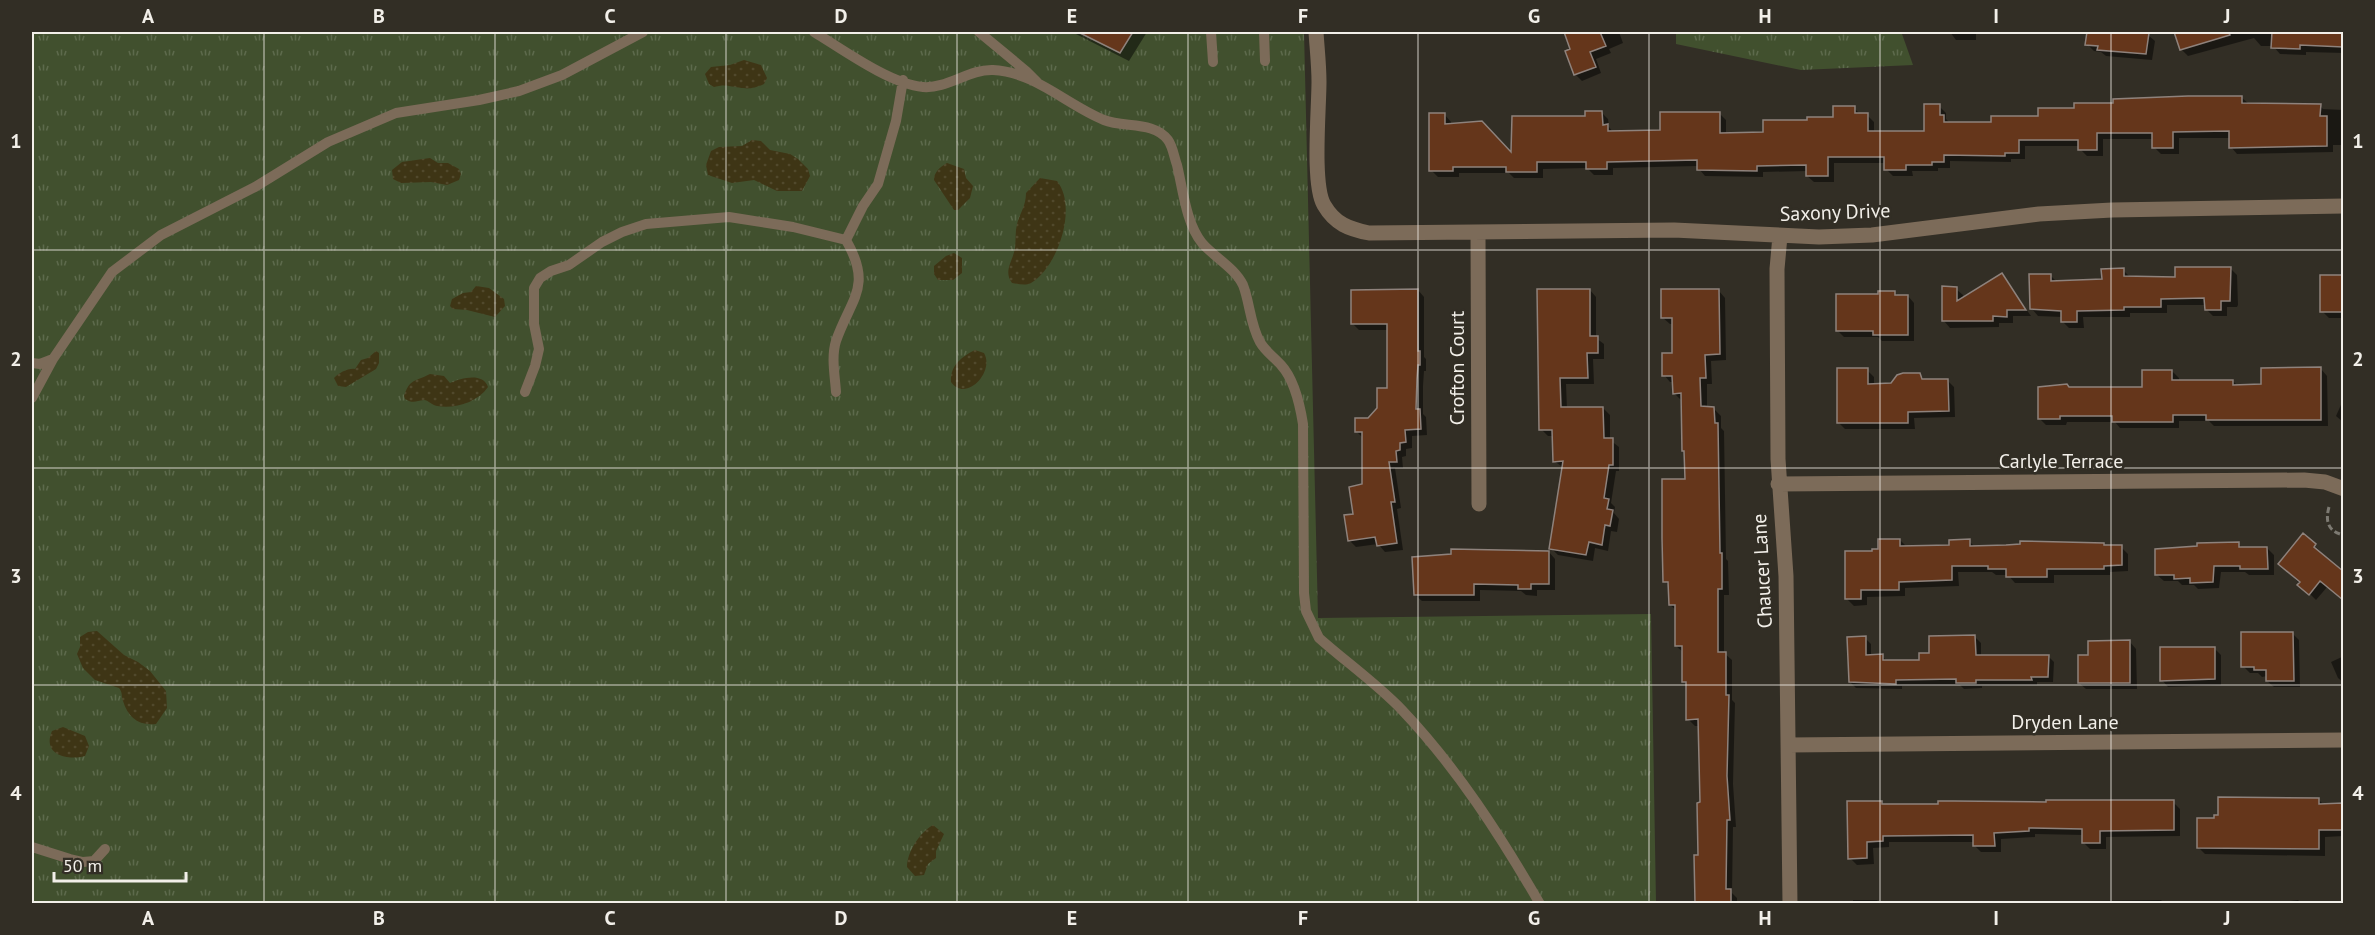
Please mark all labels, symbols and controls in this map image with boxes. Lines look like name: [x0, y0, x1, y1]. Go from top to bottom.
text: A: [142, 3, 155, 29]
text: B: [373, 3, 385, 29]
text: C: [604, 3, 616, 29]
text: D: [835, 3, 848, 29]
text: E: [1067, 3, 1077, 29]
text: F: [1298, 3, 1308, 29]
text: G: [1528, 3, 1540, 29]
text: H: [1758, 3, 1772, 29]
text: I: [1993, 3, 1999, 29]
text: J: [2223, 3, 2230, 29]
text: 1: [10, 128, 22, 154]
text: 1: [2352, 128, 2364, 154]
street label: Saxony Drive: [1779, 197, 1891, 227]
street label: Crofton Court: [1444, 311, 1470, 425]
text: 2: [10, 346, 22, 372]
text: 2: [2352, 346, 2364, 372]
street label: Carlyle Terrace: [1999, 448, 2123, 474]
street label: Chaucer Lane: [1746, 513, 1778, 629]
text: 3: [10, 563, 22, 589]
text: 3: [2352, 563, 2364, 589]
street label: Dryden Lane: [2011, 709, 2119, 735]
text: 4: [10, 780, 22, 806]
text: 4: [2352, 780, 2364, 806]
scale bar: [54, 845, 186, 883]
text: 50 m: [63, 854, 102, 877]
text: A: [142, 905, 155, 931]
text: B: [373, 905, 385, 931]
text: C: [604, 905, 616, 931]
text: D: [835, 905, 848, 931]
text: E: [1067, 905, 1077, 931]
text: F: [1298, 905, 1308, 931]
text: G: [1528, 905, 1540, 931]
text: H: [1758, 905, 1772, 931]
text: I: [1993, 905, 1999, 931]
text: J: [2223, 905, 2230, 931]

